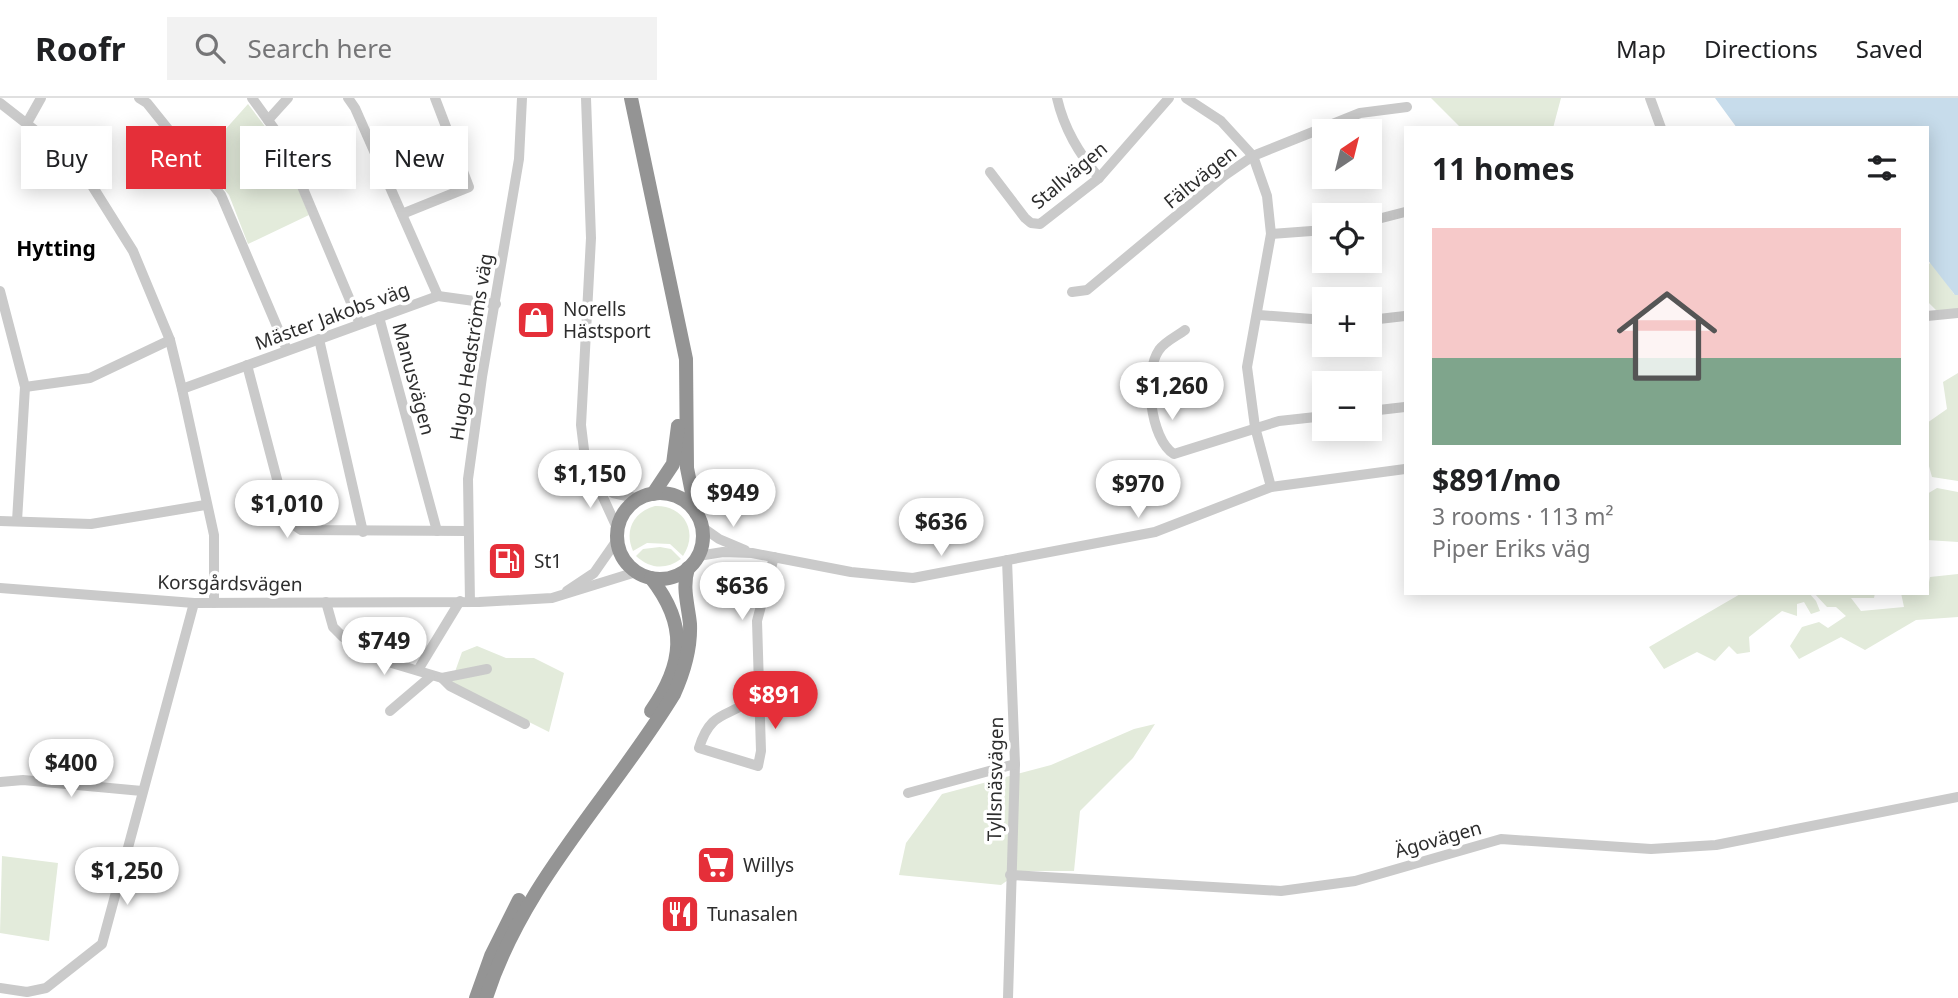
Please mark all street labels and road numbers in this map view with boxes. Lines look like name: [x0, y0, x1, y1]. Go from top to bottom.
street label: Stallvägen: [1025, 135, 1113, 215]
street label: Fältvägen: [1158, 140, 1242, 214]
street label: Hugo Hedströms väg: [443, 252, 499, 442]
street label: Mäster Jakobs väg: [251, 276, 413, 356]
street label: Manusvägen: [387, 320, 441, 438]
street label: Korsgårdsvägen: [157, 569, 303, 597]
street label: Tyllsnäsvägen: [981, 716, 1009, 842]
street label: Ägovägen: [1391, 814, 1485, 864]

